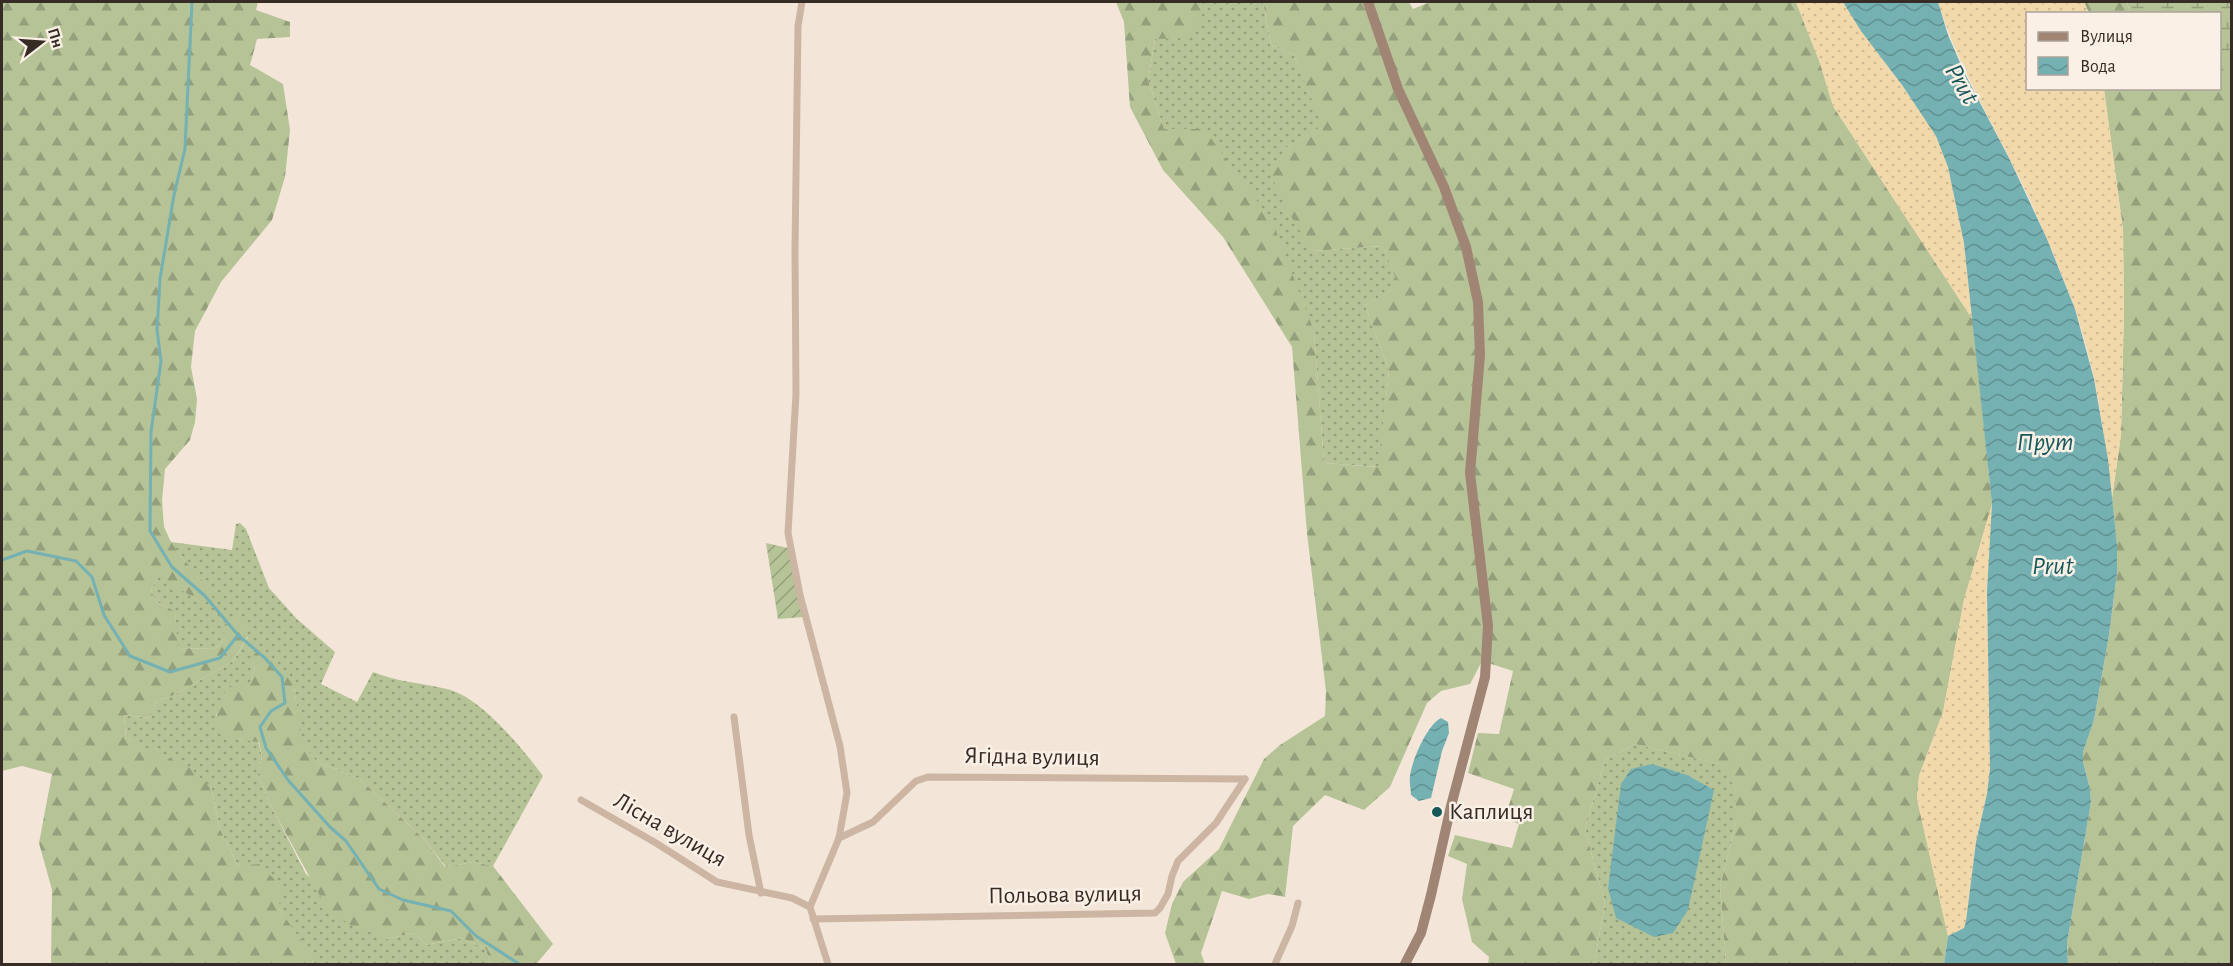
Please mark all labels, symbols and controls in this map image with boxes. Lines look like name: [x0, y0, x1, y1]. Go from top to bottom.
north arrow: [12, 12, 72, 72]
legend: [2026, 12, 2221, 90]
text: Пн: [45, 26, 66, 50]
text: Вулиця: [2080, 28, 2133, 46]
text: Вода: [2080, 58, 2116, 76]
water label: Prut: [1940, 59, 1984, 109]
water label: Прут: [2017, 429, 2073, 455]
water label: Prut: [2032, 553, 2074, 579]
street label: Ягідна вулиця: [964, 744, 1100, 770]
street label: Лісна вулиця: [610, 788, 730, 872]
place label: Каплиця: [1449, 800, 1533, 824]
marker: Каплиця: [1430, 805, 1444, 819]
street label: Польова вулиця: [988, 882, 1142, 908]

